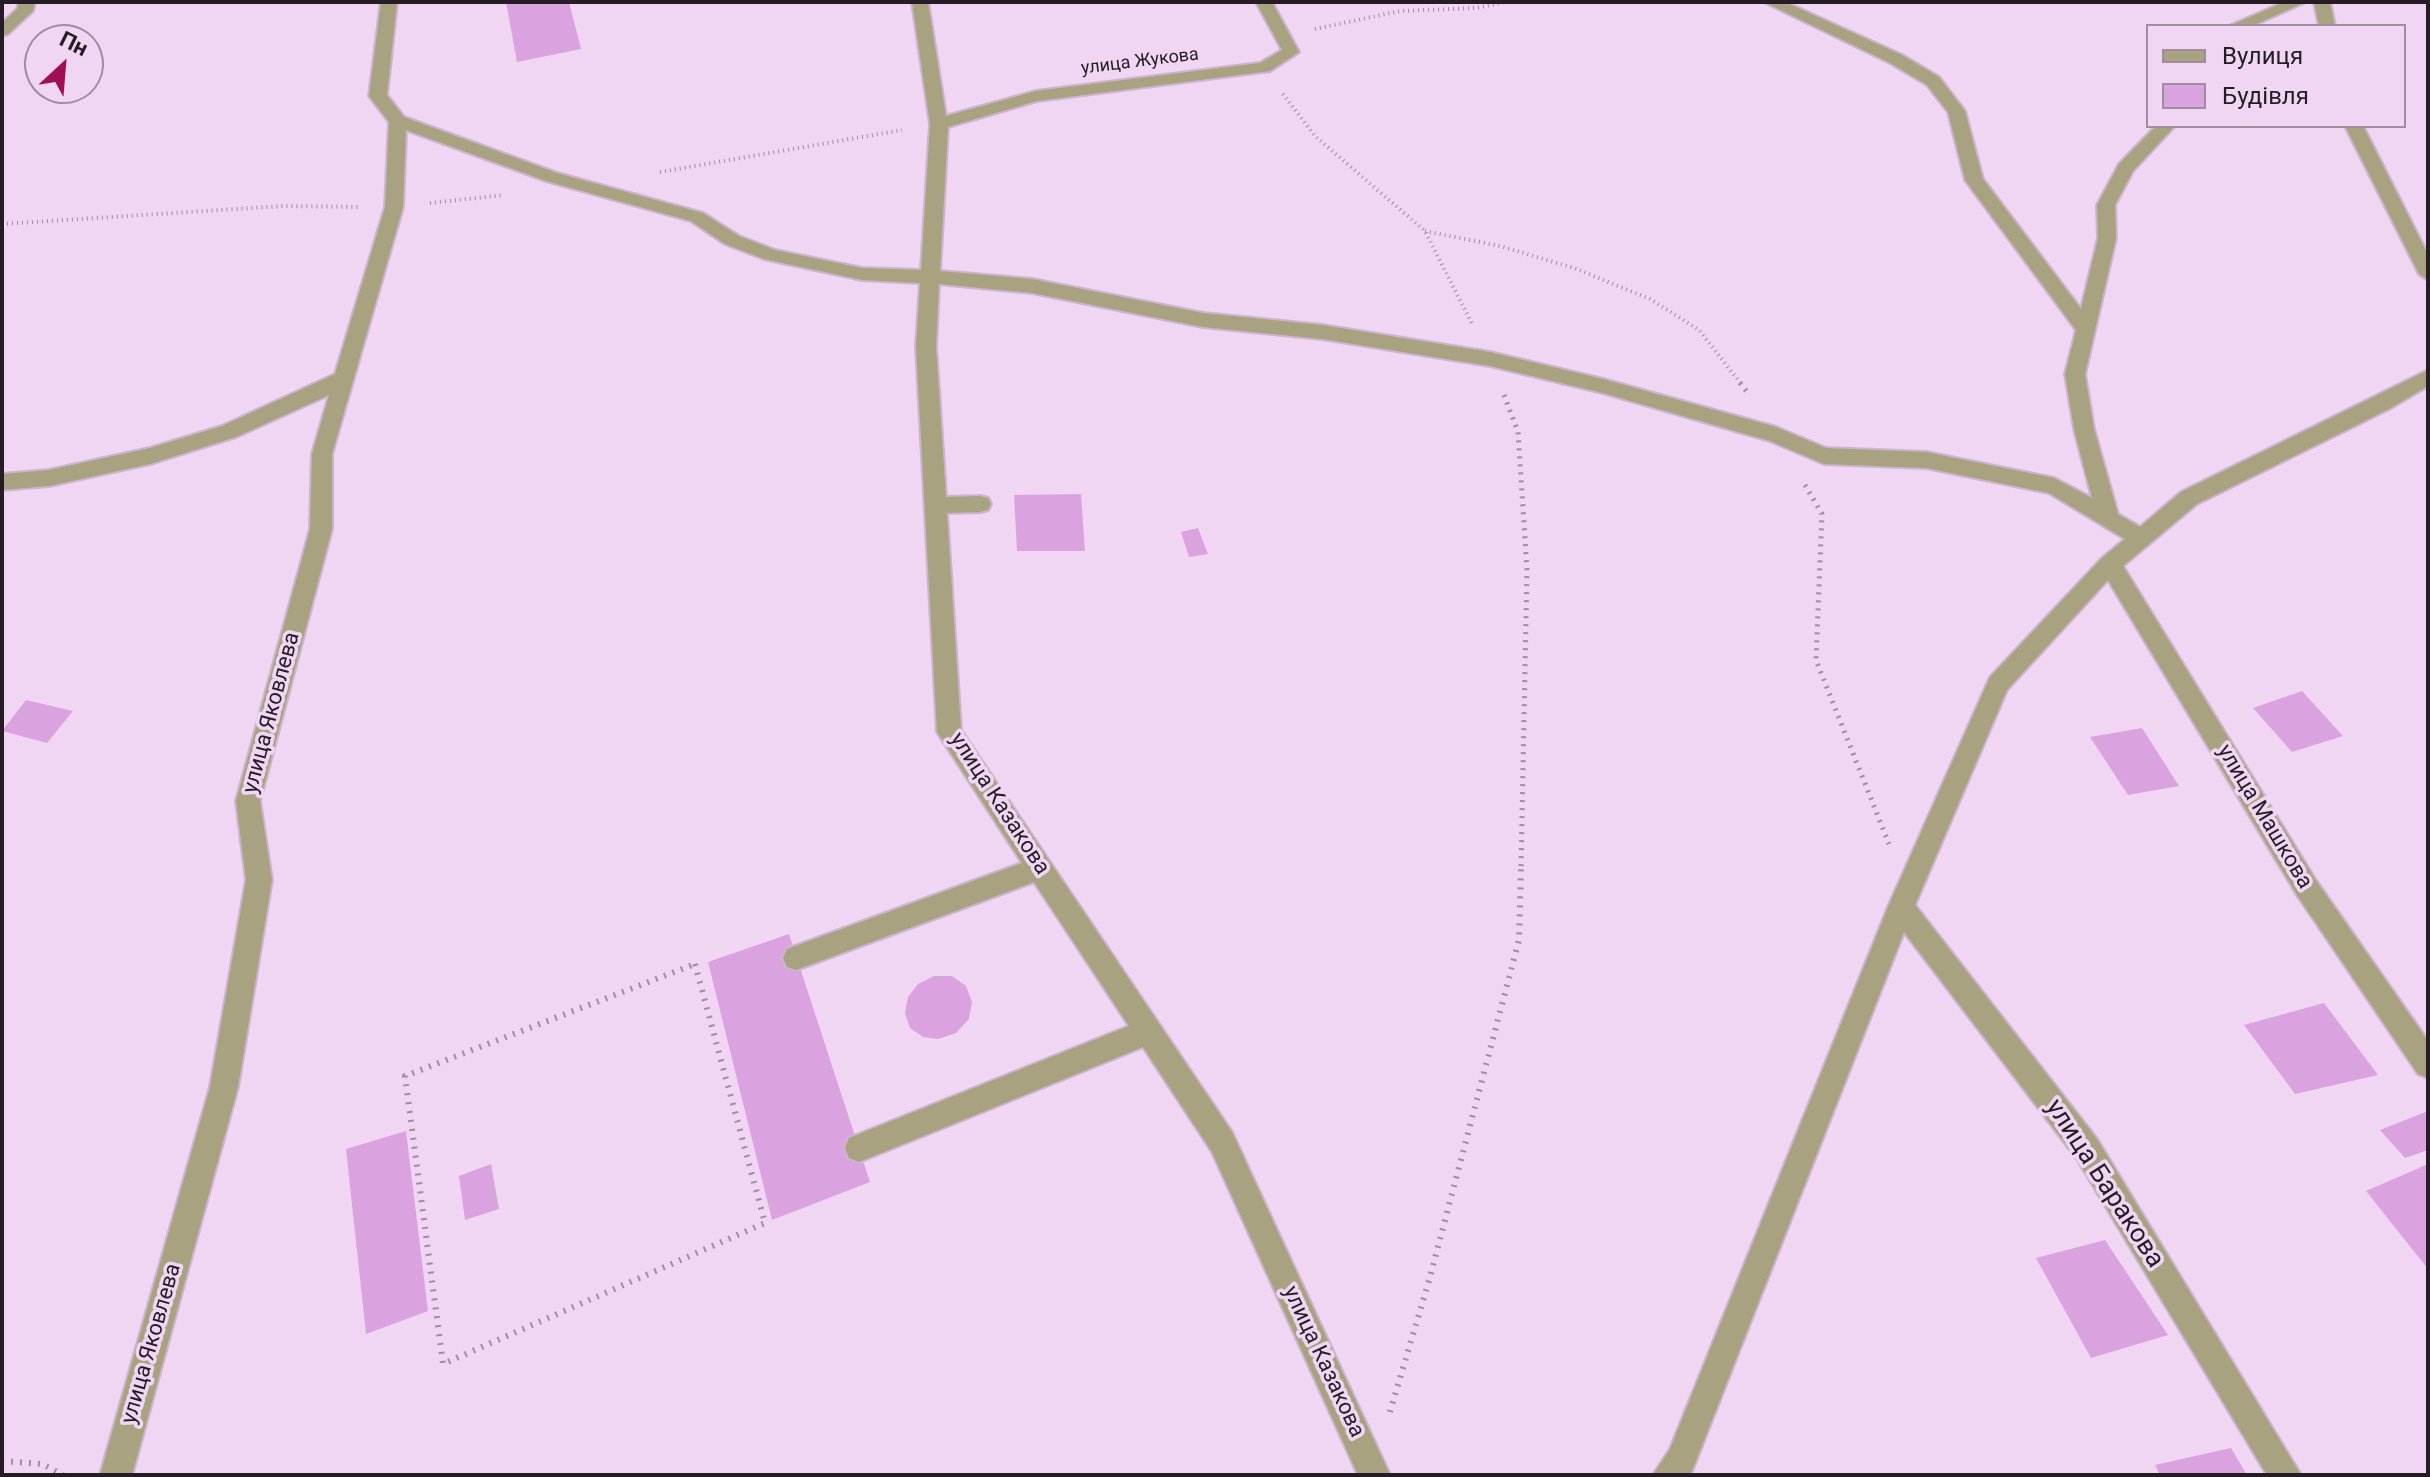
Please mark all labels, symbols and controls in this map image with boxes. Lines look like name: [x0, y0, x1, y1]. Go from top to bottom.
north arrow: [24, 24, 104, 104]
legend: [2146, 24, 2406, 128]
text: Пн: [56, 26, 92, 61]
text: Вулиця: [2222, 42, 2303, 70]
street label: улица Жукова: [1080, 44, 1200, 80]
text: Будівля: [2222, 82, 2309, 110]
street label: улица Яковлева: [238, 630, 306, 796]
street label: улица Казакова: [943, 728, 1055, 880]
street label: улица Машкова: [2211, 740, 2317, 894]
street label: улица Баракова: [2038, 1094, 2170, 1274]
street label: улица Яковлева: [116, 1261, 188, 1427]
street label: улица Казакова: [1276, 1282, 1370, 1442]

